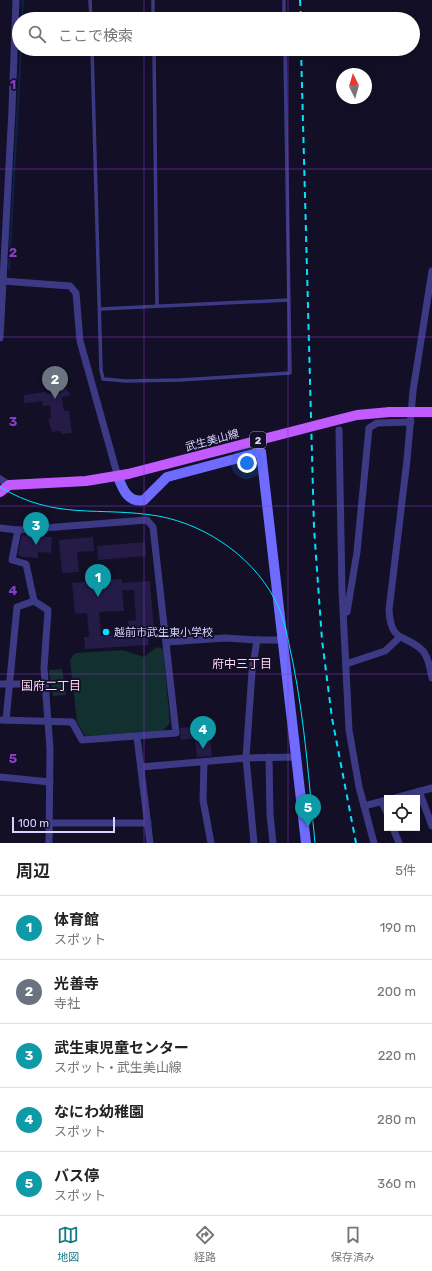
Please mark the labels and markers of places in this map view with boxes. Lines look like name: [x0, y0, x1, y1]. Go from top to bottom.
pin: 2: [42, 366, 68, 399]
pin: 3: [23, 512, 49, 545]
pin: 1: [85, 564, 111, 597]
place label: 越前市武生東小学校: [114, 626, 213, 639]
marker: 越前市武生東小学校: [101, 627, 111, 637]
pin: 4: [190, 716, 216, 749]
pin: 5: [295, 794, 321, 827]

